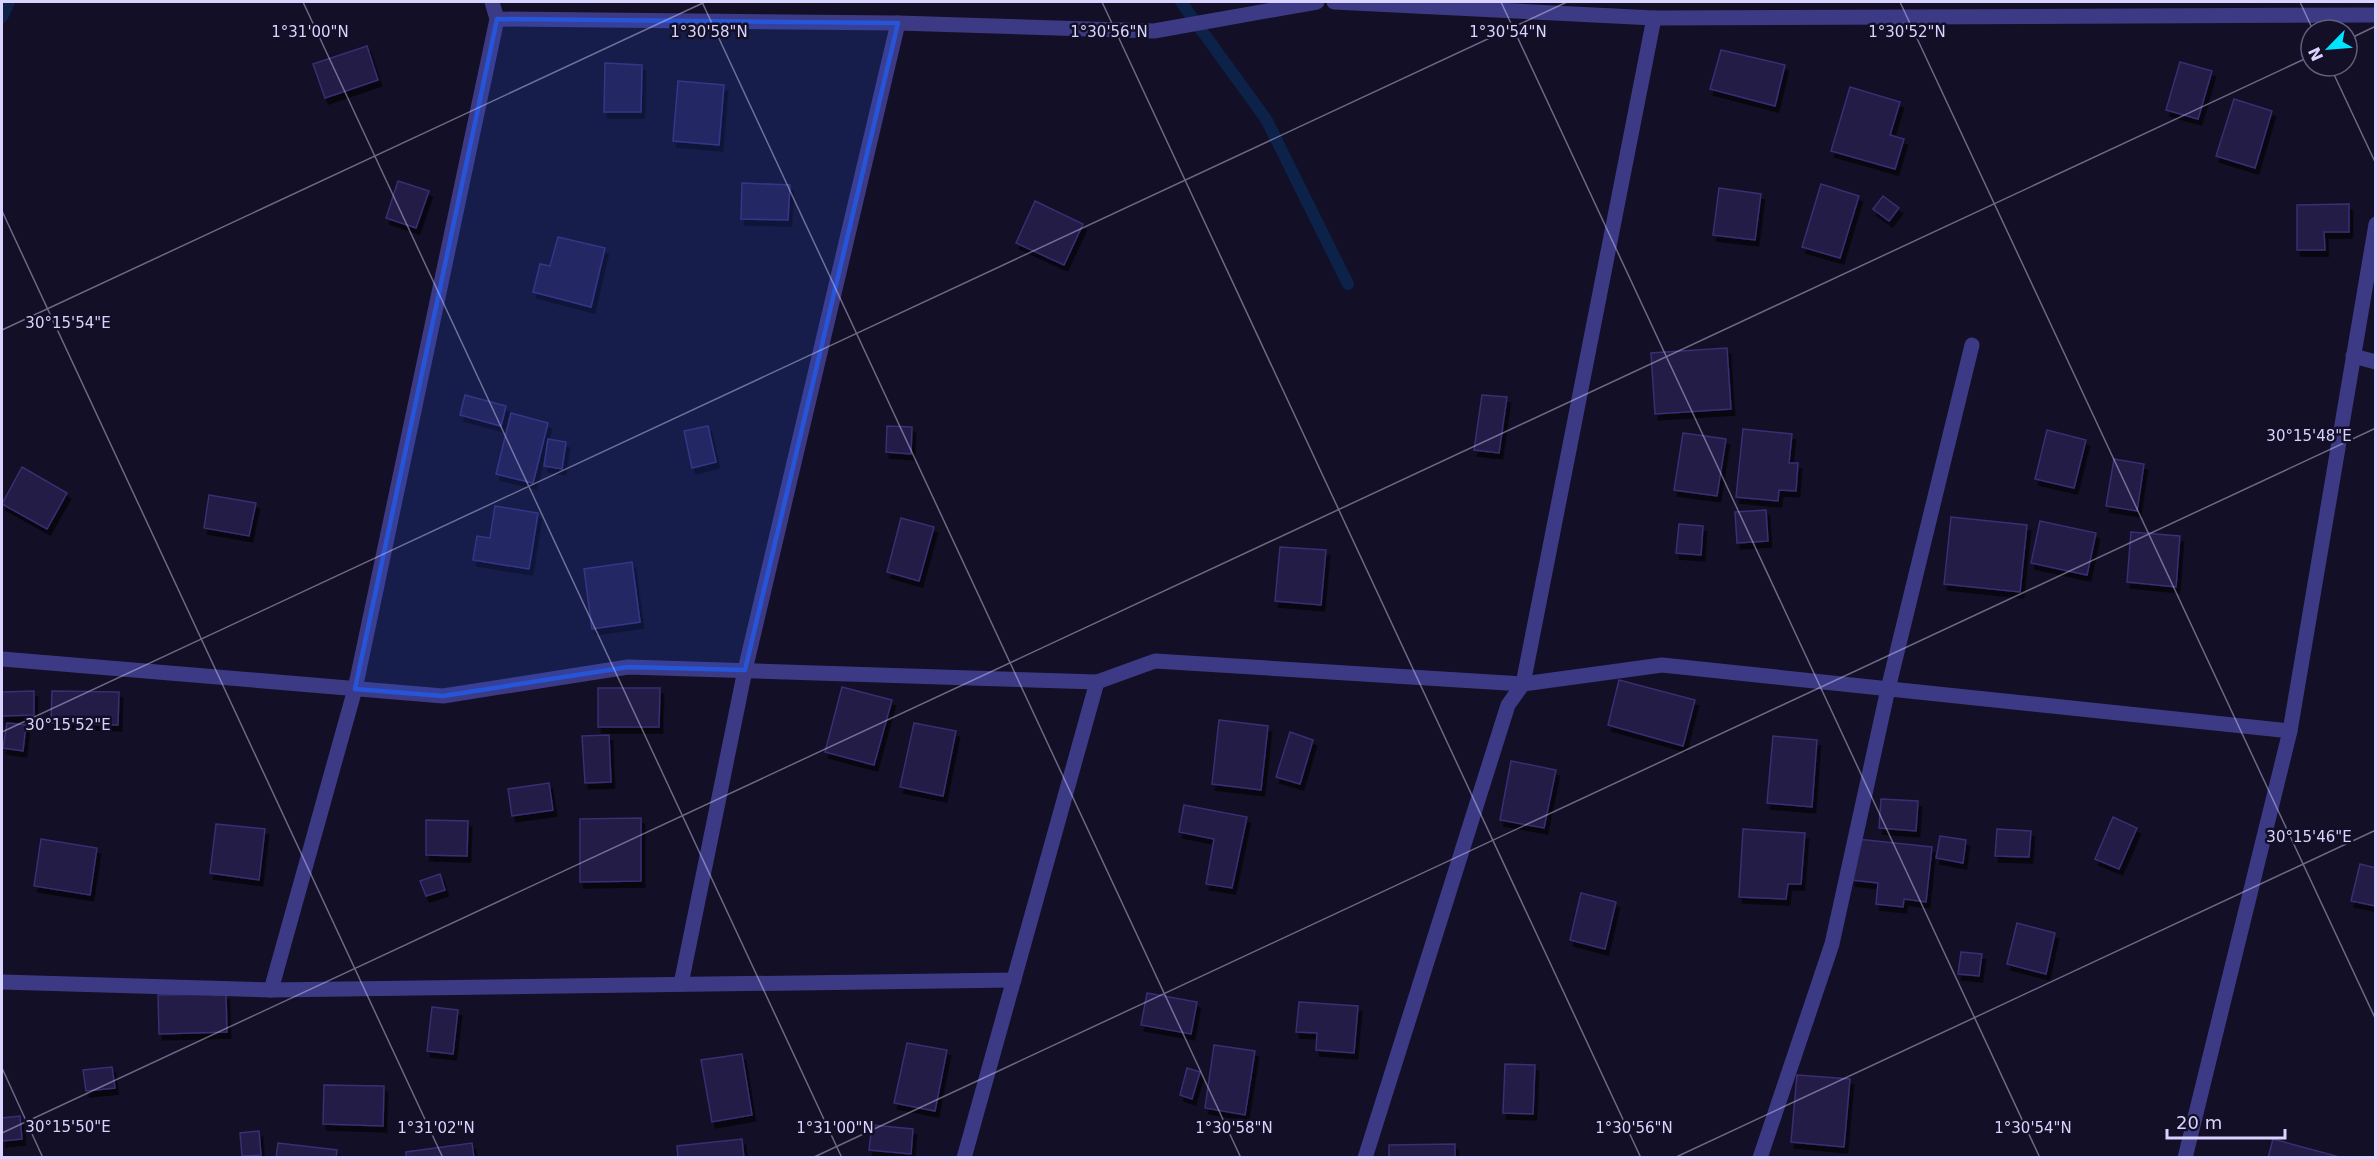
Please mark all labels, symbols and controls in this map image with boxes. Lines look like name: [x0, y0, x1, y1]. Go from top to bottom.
north arrow: [2299, 18, 2359, 78]
text: 1°31'00"N: [271, 23, 349, 41]
text: 1°30'58"N: [670, 23, 748, 41]
text: 1°30'56"N: [1070, 23, 1148, 41]
text: 1°30'54"N: [1469, 23, 1547, 41]
text: 1°30'52"N: [1868, 23, 1946, 41]
text: N: [2304, 44, 2327, 64]
text: 30°15'54"E: [25, 314, 111, 332]
text: 30°15'48"E: [2266, 427, 2352, 445]
text: 30°15'52"E: [25, 716, 111, 734]
text: 30°15'46"E: [2266, 828, 2352, 846]
scale bar: [2167, 1102, 2286, 1140]
text: 20 m: [2176, 1112, 2222, 1133]
text: 30°15'50"E: [25, 1118, 111, 1136]
text: 1°31'02"N: [397, 1119, 475, 1137]
text: 1°31'00"N: [796, 1119, 874, 1137]
text: 1°30'58"N: [1195, 1119, 1273, 1137]
text: 1°30'56"N: [1595, 1119, 1673, 1137]
text: 1°30'54"N: [1994, 1119, 2072, 1137]

